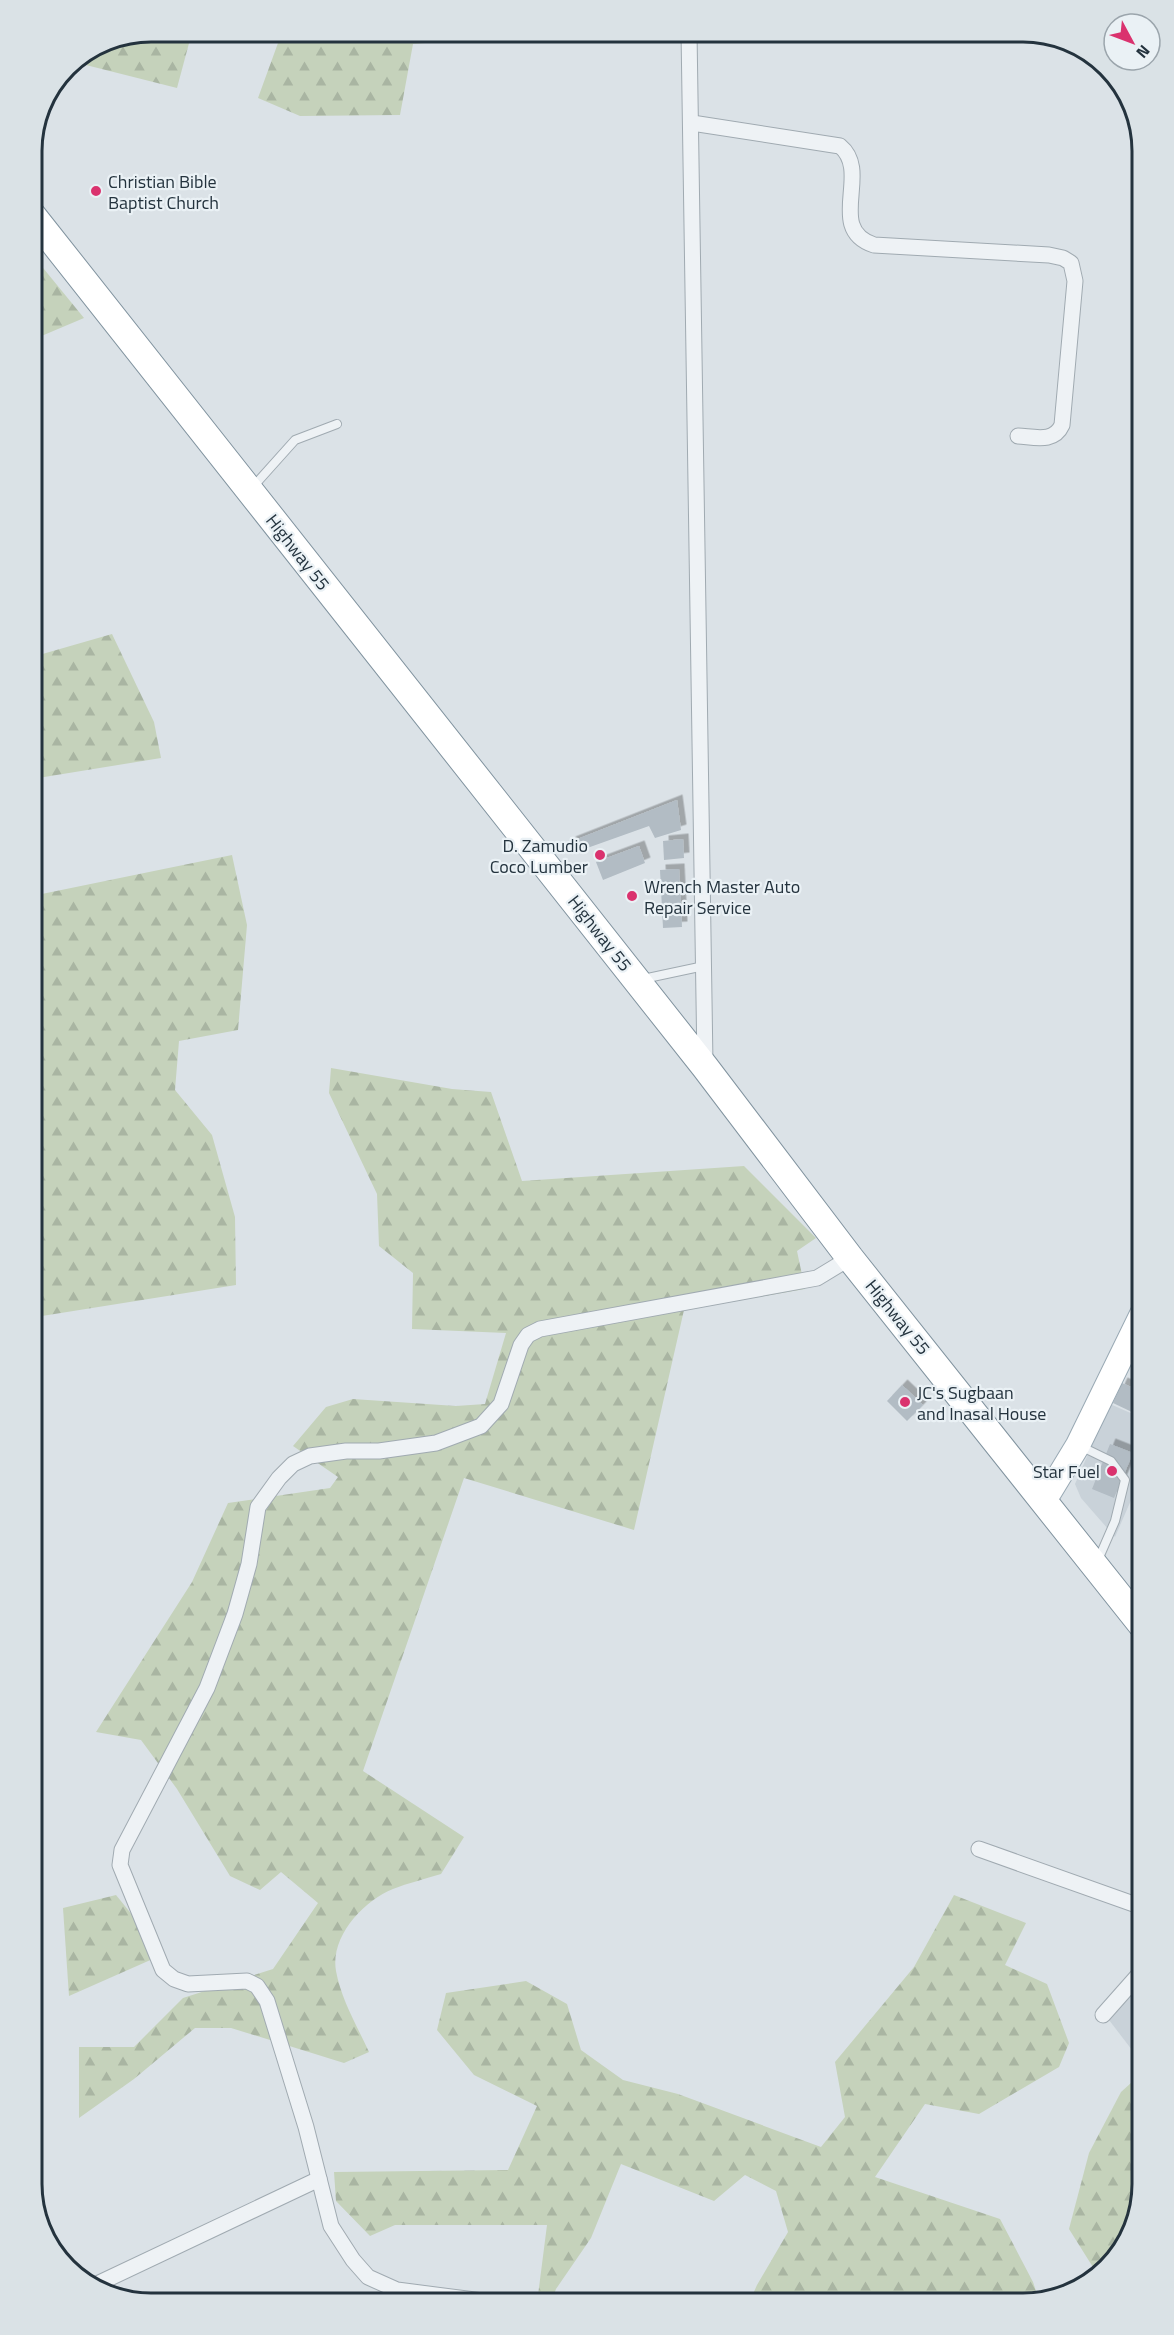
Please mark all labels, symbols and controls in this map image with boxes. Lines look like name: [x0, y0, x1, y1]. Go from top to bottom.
north arrow: [1102, 12, 1162, 72]
text: N: [1131, 40, 1156, 64]
place label: Christian Bible Baptist Church: [108, 168, 219, 216]
marker: Christian Bible Baptist Church: [89, 184, 103, 198]
street label: Highway 55: [260, 508, 336, 596]
place label: D. Zamudio Coco Lumber: [490, 832, 588, 880]
marker: D. Zamudio Coco Lumber: [593, 848, 607, 862]
place label: Wrench Master Auto Repair Service: [644, 873, 800, 921]
street label: Highway 55: [562, 889, 638, 977]
marker: Wrench Master Auto Repair Service: [625, 889, 639, 903]
street label: Highway 55: [859, 1273, 937, 1361]
place label: JC's Sugbaan and Inasal House: [917, 1379, 1046, 1427]
marker: JC's Sugbaan and Inasal House: [898, 1395, 912, 1409]
place label: Star Fuel: [1033, 1458, 1100, 1485]
marker: Star Fuel: [1105, 1464, 1119, 1478]

